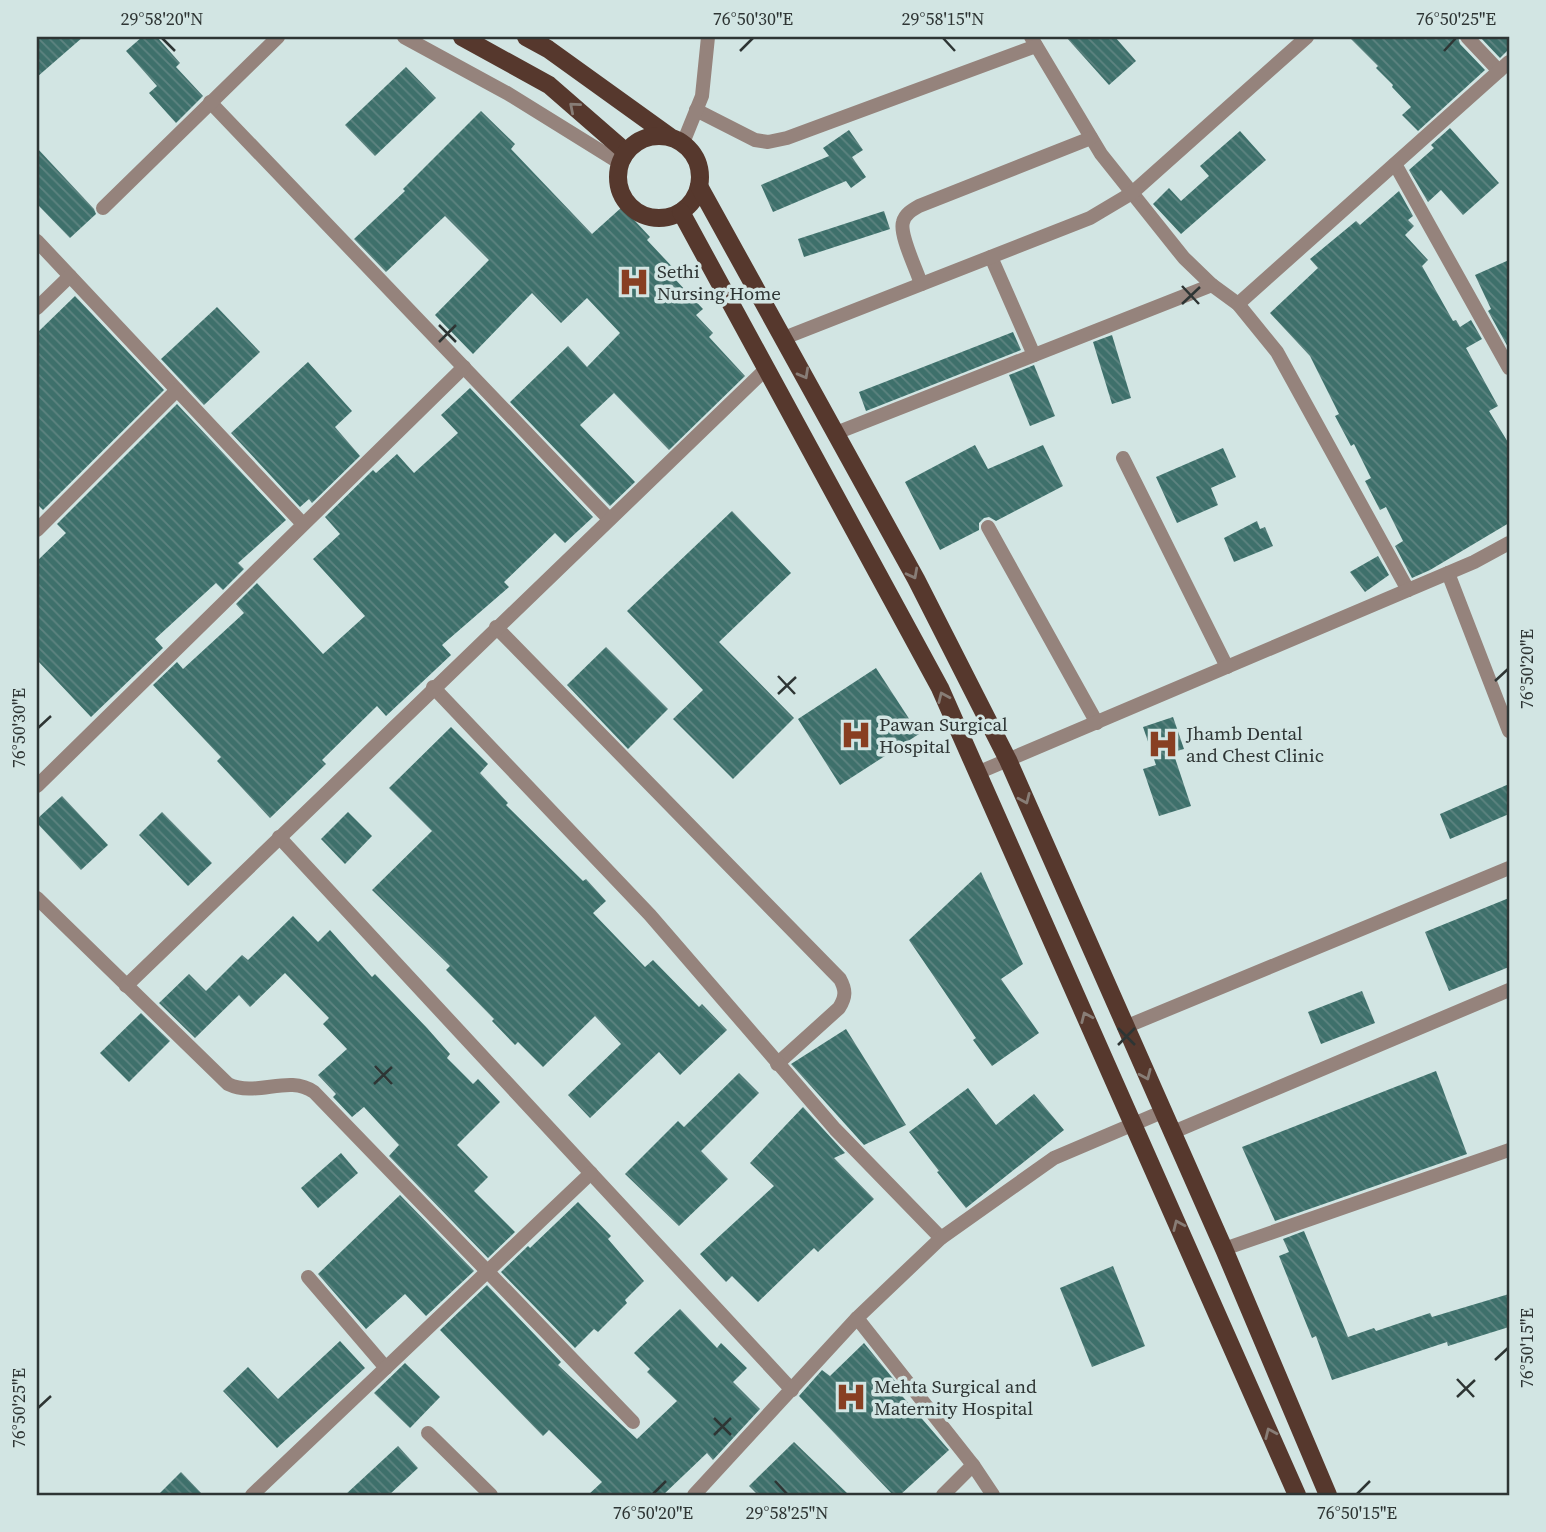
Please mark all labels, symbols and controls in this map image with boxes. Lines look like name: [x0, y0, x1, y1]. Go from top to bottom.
text: 29°58'20"N: [121, 6, 203, 31]
text: 76°50'30"E: [713, 6, 793, 31]
text: 29°58'15"N: [902, 6, 984, 31]
text: 76°50'25"E: [1416, 6, 1496, 31]
one-way arrow: [570, 103, 583, 115]
place label: Sethi Nursing Home: [657, 258, 781, 306]
hospital icon: Sethi Nursing Home: [617, 265, 651, 299]
one-way arrow: [796, 367, 809, 379]
one-way arrow: [905, 566, 919, 579]
text: 76°50'20"E: [1514, 629, 1539, 709]
text: 76°50'30"E: [6, 688, 31, 768]
one-way arrow: [937, 692, 951, 704]
place label: Pawan Surgical Hospital: [879, 711, 1008, 759]
hospital icon: Pawan Surgical Hospital: [839, 718, 873, 752]
place label: Jhamb Dental and Chest Clinic: [1185, 720, 1324, 768]
hospital icon: Jhamb Dental and Chest Clinic: [1146, 727, 1180, 761]
one-way arrow: [1017, 792, 1031, 805]
one-way arrow: [1080, 1012, 1094, 1024]
one-way arrow: [1138, 1068, 1152, 1080]
one-way arrow: [1172, 1220, 1186, 1232]
text: 76°50'15"E: [1514, 1308, 1539, 1388]
text: 76°50'25"E: [6, 1368, 31, 1448]
place label: Mehta Surgical and Maternity Hospital: [874, 1373, 1037, 1421]
hospital icon: Mehta Surgical and Maternity Hospital: [834, 1380, 868, 1414]
one-way arrow: [1264, 1428, 1278, 1440]
text: 76°50'20"E: [613, 1500, 693, 1525]
text: 29°58'25"N: [746, 1500, 828, 1525]
text: 76°50'15"E: [1317, 1500, 1397, 1525]

